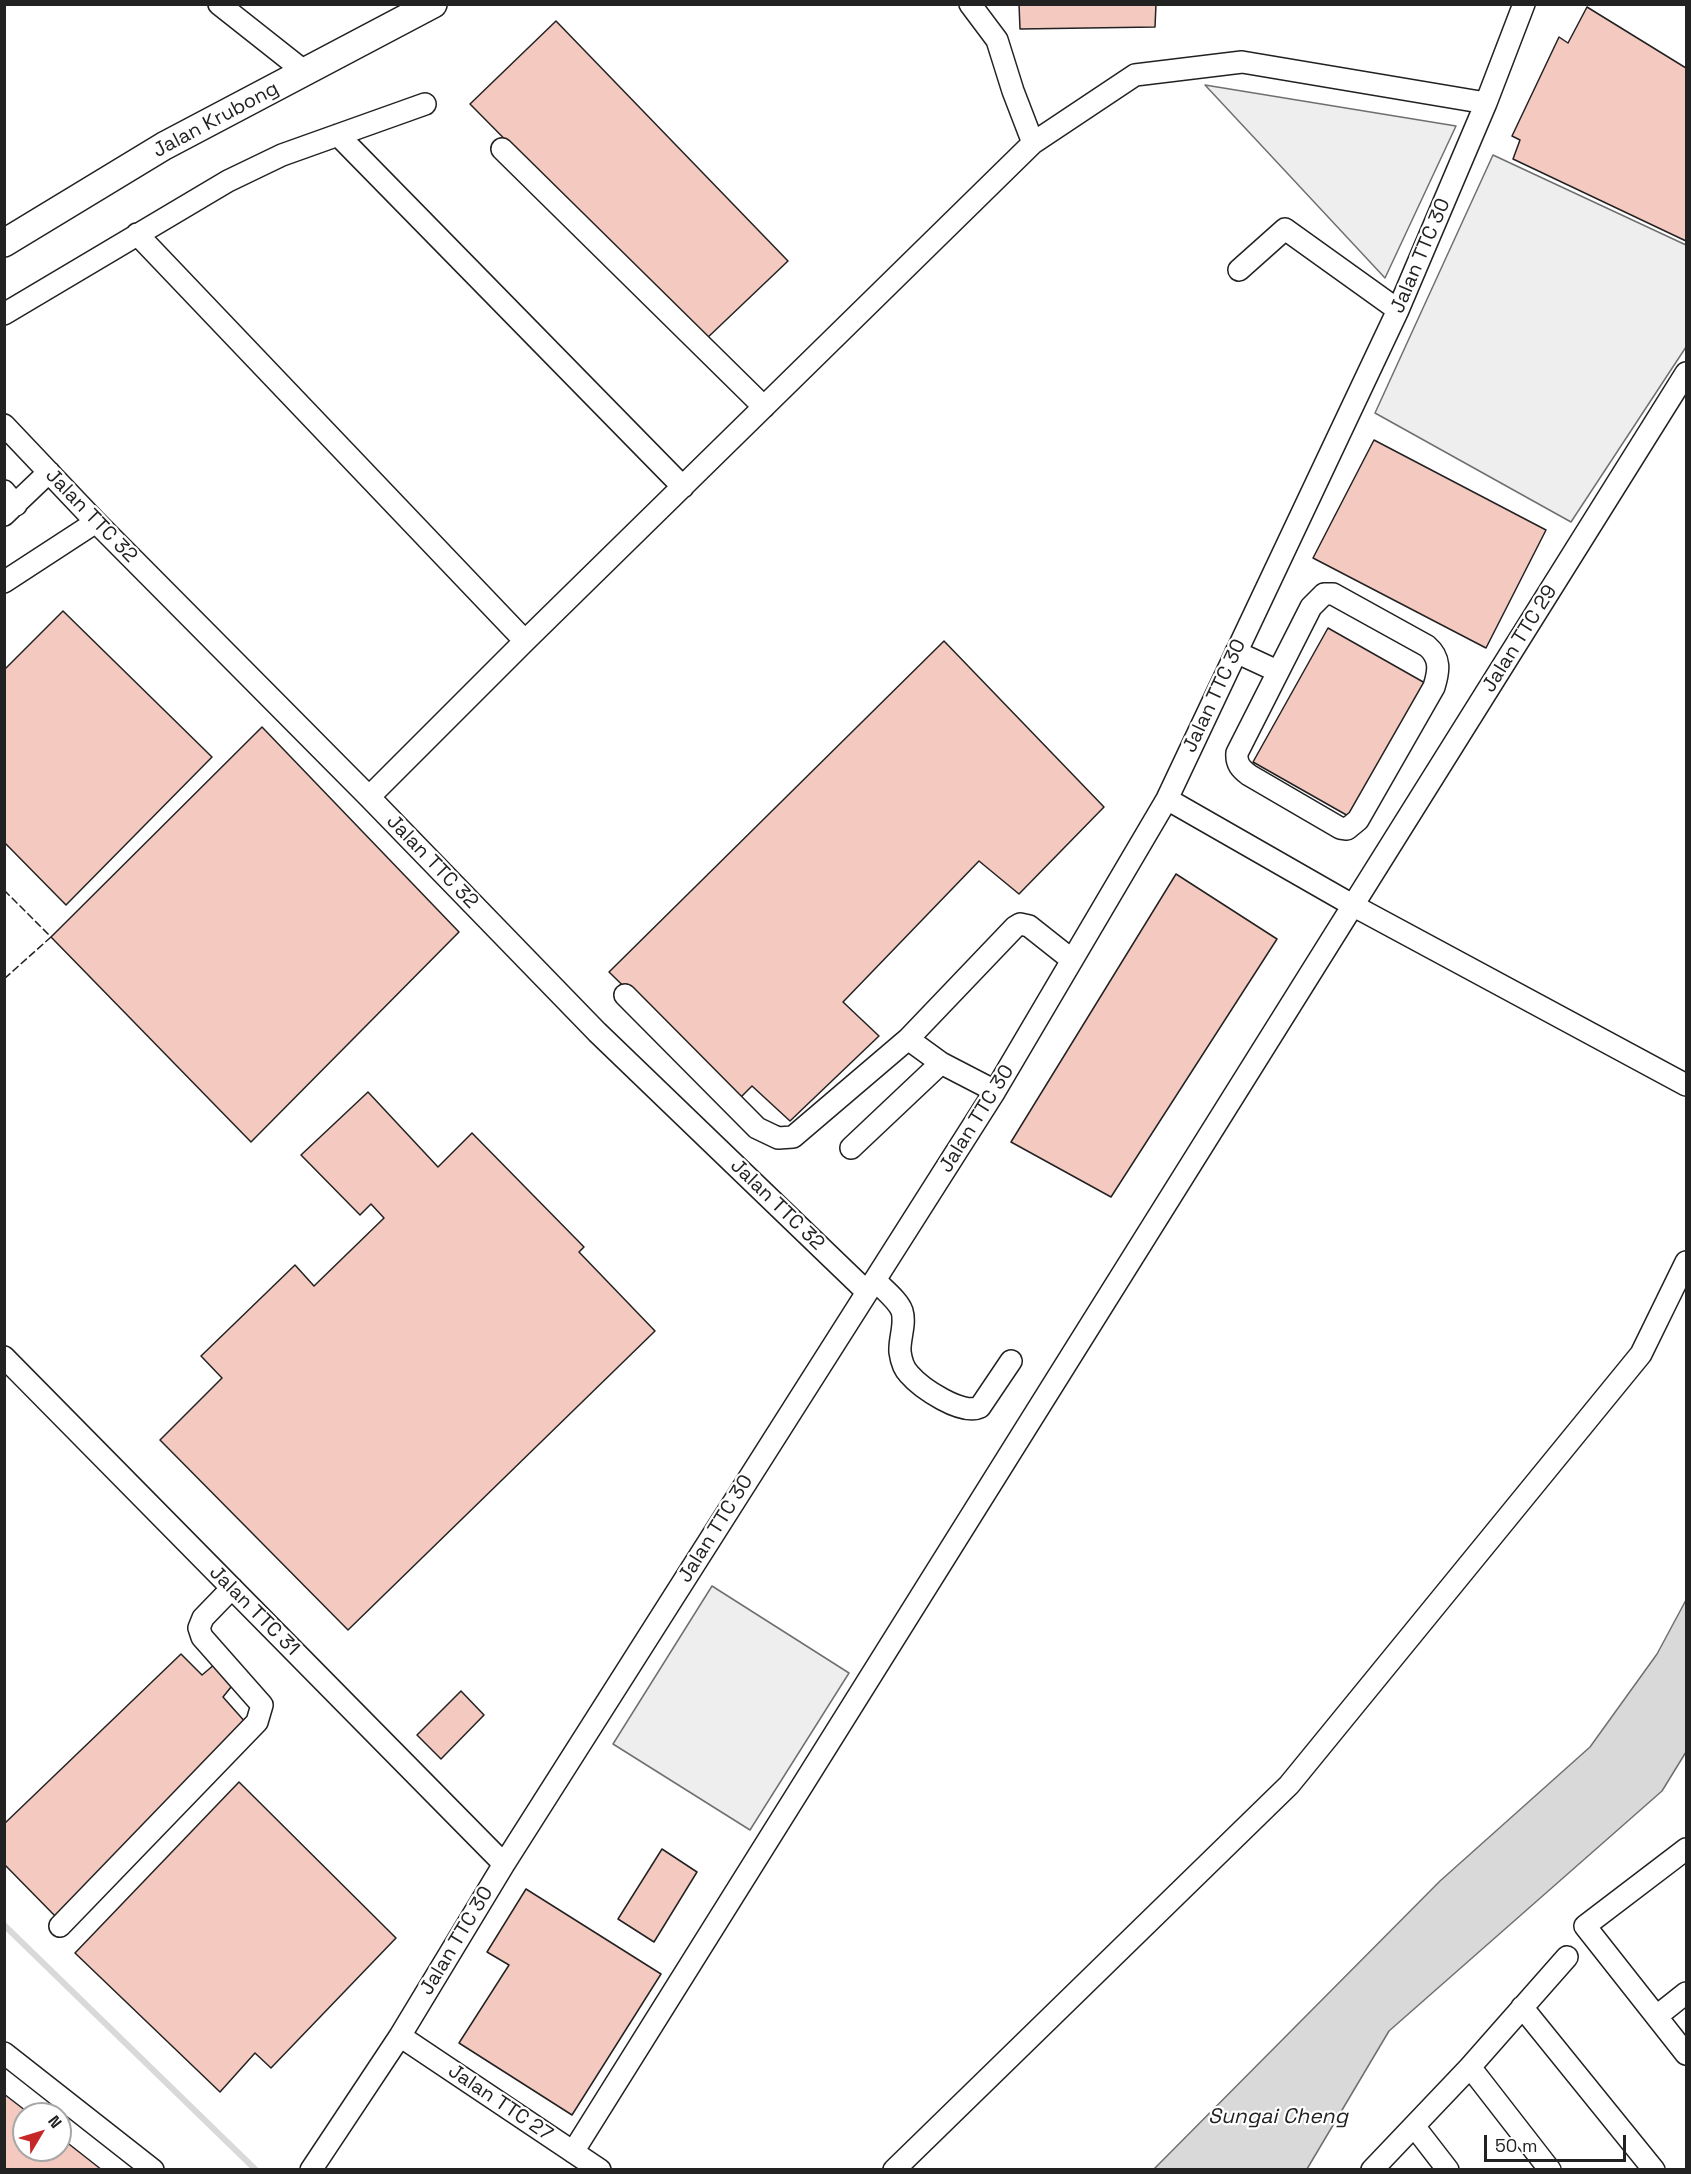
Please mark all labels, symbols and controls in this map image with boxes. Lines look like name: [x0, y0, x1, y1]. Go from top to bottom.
street label: Jalan Krubong: [149, 77, 283, 163]
street label: Jalan TTC 30: [1386, 195, 1456, 317]
street label: Jalan TTC 32: [40, 464, 142, 568]
street label: Jalan TTC 29: [1478, 581, 1562, 697]
street label: Jalan TTC 30: [1178, 635, 1252, 757]
street label: Jalan TTC 32: [381, 810, 483, 914]
street label: Jalan TTC 30: [934, 1061, 1020, 1177]
street label: Jalan TTC 32: [725, 1154, 829, 1256]
street label: Jalan TTC 30: [673, 1471, 759, 1587]
street label: Jalan TTC 31: [204, 1561, 304, 1661]
street label: Jalan TTC 30: [415, 1882, 499, 2000]
street label: Jalan TTC 27: [443, 2059, 557, 2147]
north arrow: [12, 2102, 72, 2162]
water label: Sungai Cheng: [1208, 2104, 1348, 2130]
text: N: [43, 2111, 67, 2133]
scale bar: [1487, 2123, 1630, 2161]
text: 50 m: [1495, 2134, 1537, 2157]

